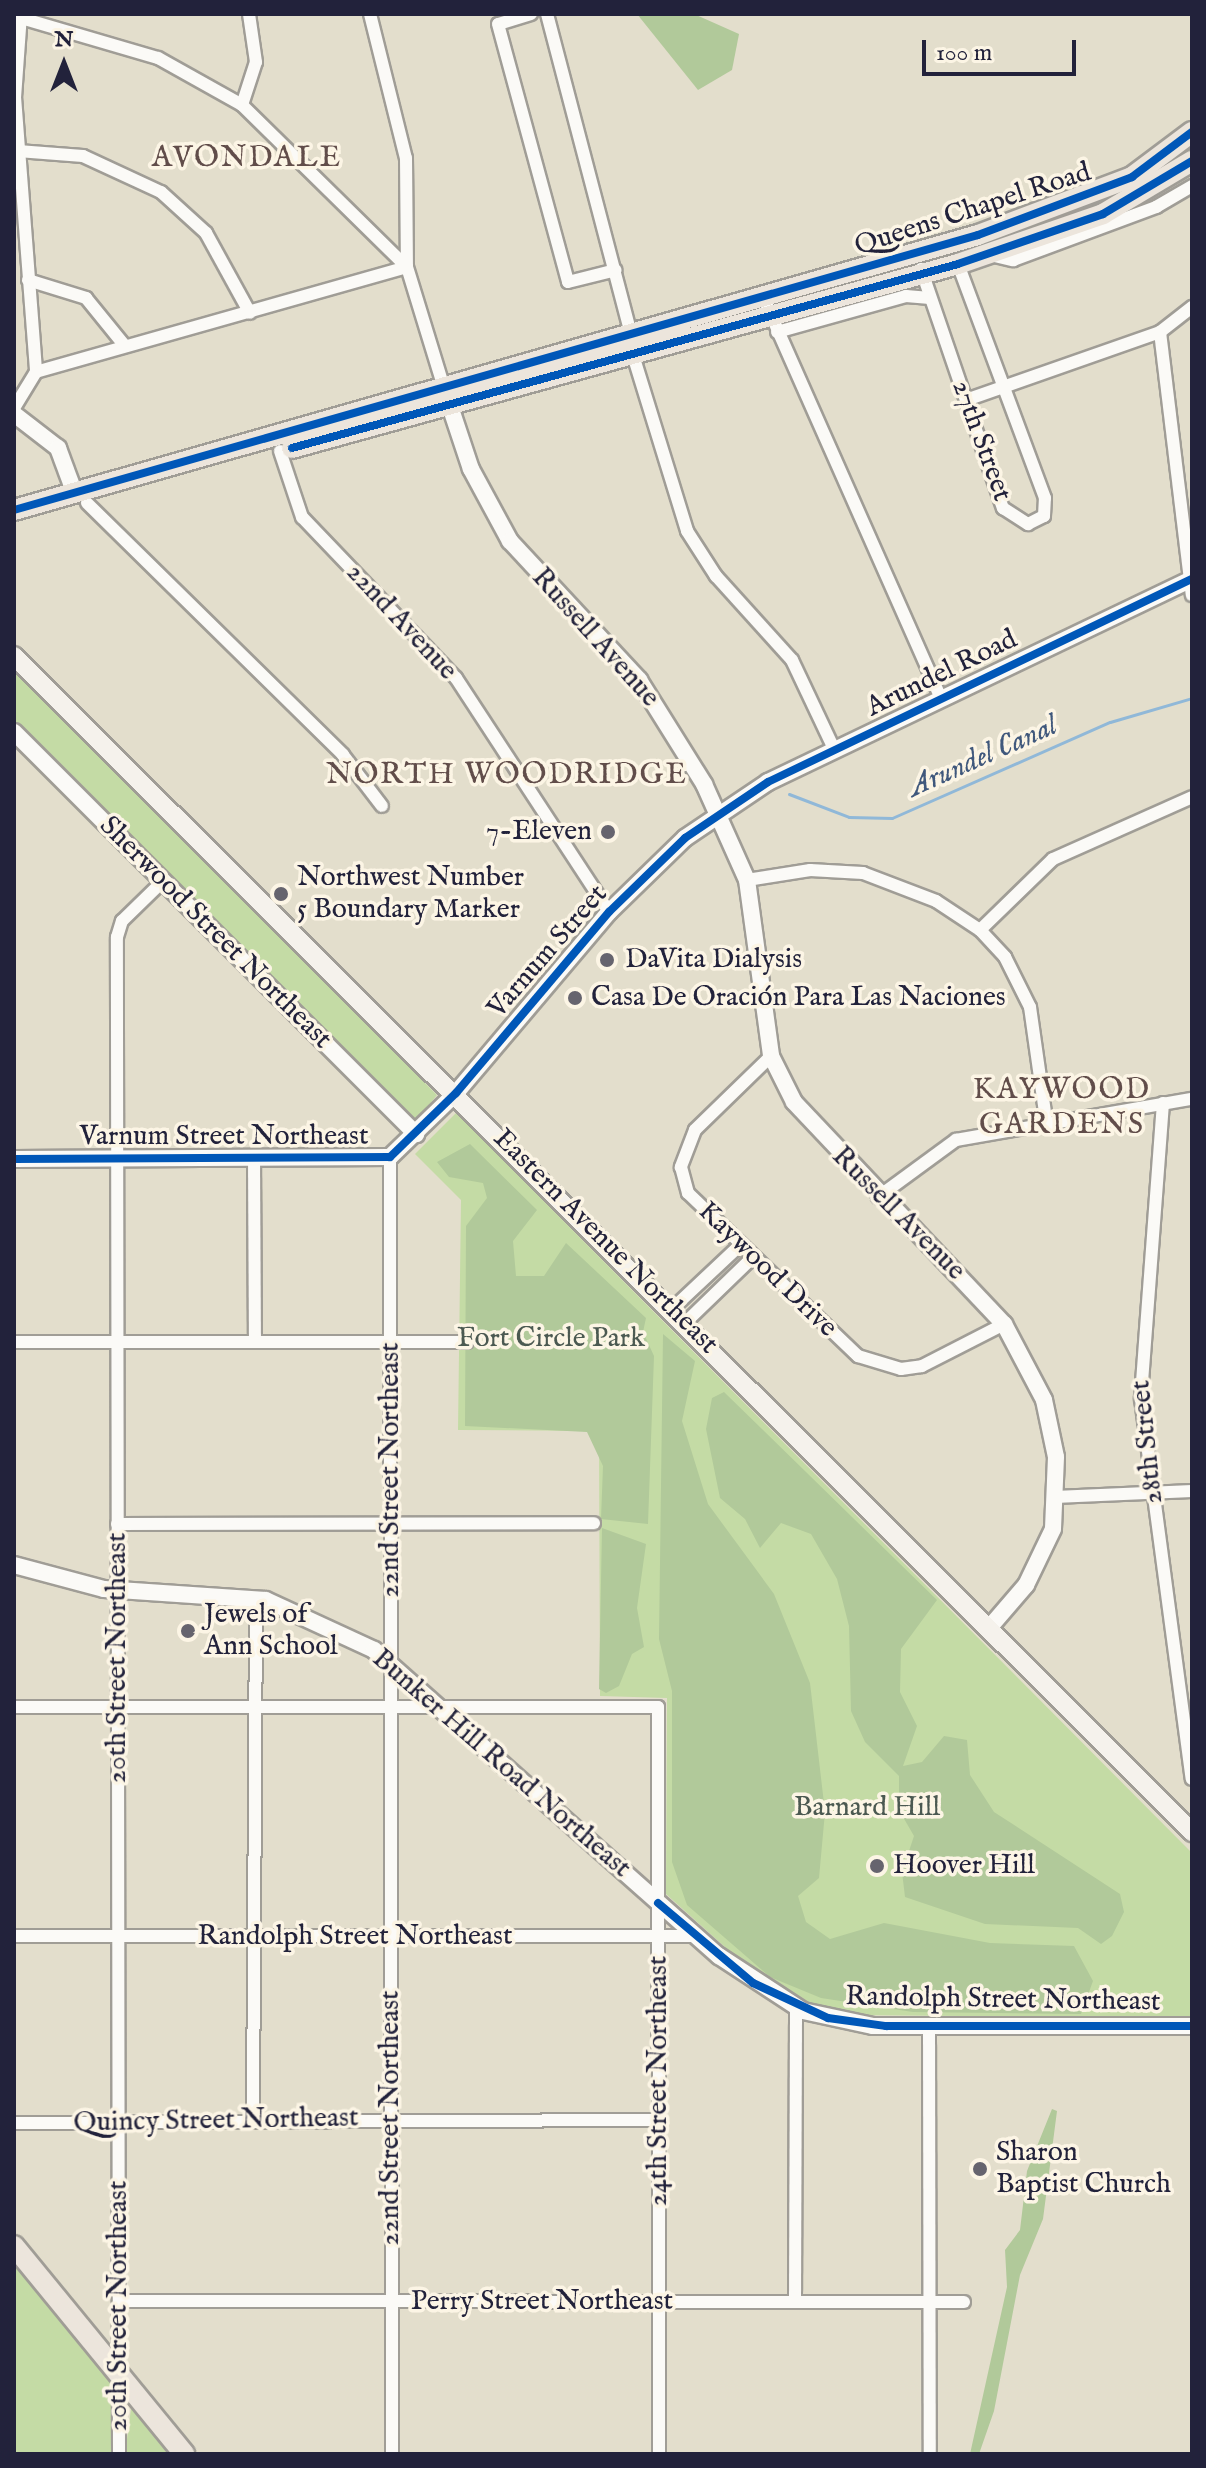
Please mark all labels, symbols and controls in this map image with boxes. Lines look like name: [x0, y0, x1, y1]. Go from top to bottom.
north arrow: [24, 24, 104, 104]
scale bar: [926, 24, 1080, 74]
text: N: [54, 26, 74, 54]
text: 100 m: [936, 38, 992, 69]
district label: AVONDALE: [152, 140, 342, 176]
street label: Queens Chapel Road: [851, 156, 1095, 264]
street label: 27th Street: [944, 376, 1018, 506]
street label: 22nd Avenue: [338, 556, 464, 688]
street label: Russell Avenue: [524, 562, 666, 714]
street label: Arundel Road: [861, 623, 1023, 725]
water label: Arundel Canal: [903, 708, 1063, 806]
district label: NORTH WOODRIDGE: [326, 757, 688, 793]
street label: Sherwood Street Northeast: [92, 810, 338, 1056]
place label: 7-Eleven: [486, 815, 592, 849]
marker: 7-Eleven: [599, 823, 617, 841]
place label: Northwest Number 5 Boundary Marker: [297, 861, 524, 927]
street label: Varnum Street: [481, 879, 615, 1025]
marker: Northwest Number 5 Boundary Marker: [272, 885, 290, 903]
place label: DaVita Dialysis: [625, 943, 802, 977]
marker: DaVita Dialysis: [596, 949, 618, 971]
place label: Casa De Oración Para Las Naciones: [591, 981, 1006, 1015]
marker: Casa De Oración Para Las Naciones: [566, 989, 584, 1007]
district label: KAYWOOD GARDENS: [973, 1072, 1151, 1142]
street label: Varnum Street Northeast: [79, 1120, 369, 1154]
street label: Eastern Avenue Northeast: [486, 1123, 724, 1361]
street label: Russell Avenue: [824, 1140, 972, 1288]
street label: Kaywood Drive: [690, 1195, 844, 1345]
park label: Fort Circle Park: [457, 1322, 645, 1356]
street label: 22nd Street Northeast: [374, 1342, 408, 1598]
street label: 28th Street: [1125, 1378, 1171, 1506]
street label: 20th Street Northeast: [101, 1533, 135, 1783]
place label: Jewels of Ann School: [204, 1598, 338, 1664]
marker: Jewels of Ann School: [179, 1622, 197, 1640]
street label: Bunker Hill Road Northeast: [365, 1642, 637, 1886]
park label: Barnard Hill: [794, 1791, 940, 1825]
place label: Hoover Hill: [893, 1849, 1035, 1883]
marker: Hoover Hill: [868, 1857, 886, 1875]
street label: Randolph Street Northeast: [197, 1920, 513, 1954]
street label: 24th Street Northeast: [642, 1956, 676, 2206]
street label: Randolph Street Northeast: [845, 1980, 1161, 2020]
street label: 22nd Street Northeast: [374, 1990, 408, 2246]
street label: Quincy Street Northeast: [73, 2102, 359, 2140]
place label: Sharon Baptist Church: [996, 2136, 1171, 2202]
marker: Sharon Baptist Church: [971, 2160, 989, 2178]
street label: 20th Street Northeast: [102, 2181, 136, 2431]
street label: Perry Street Northeast: [411, 2285, 673, 2319]

